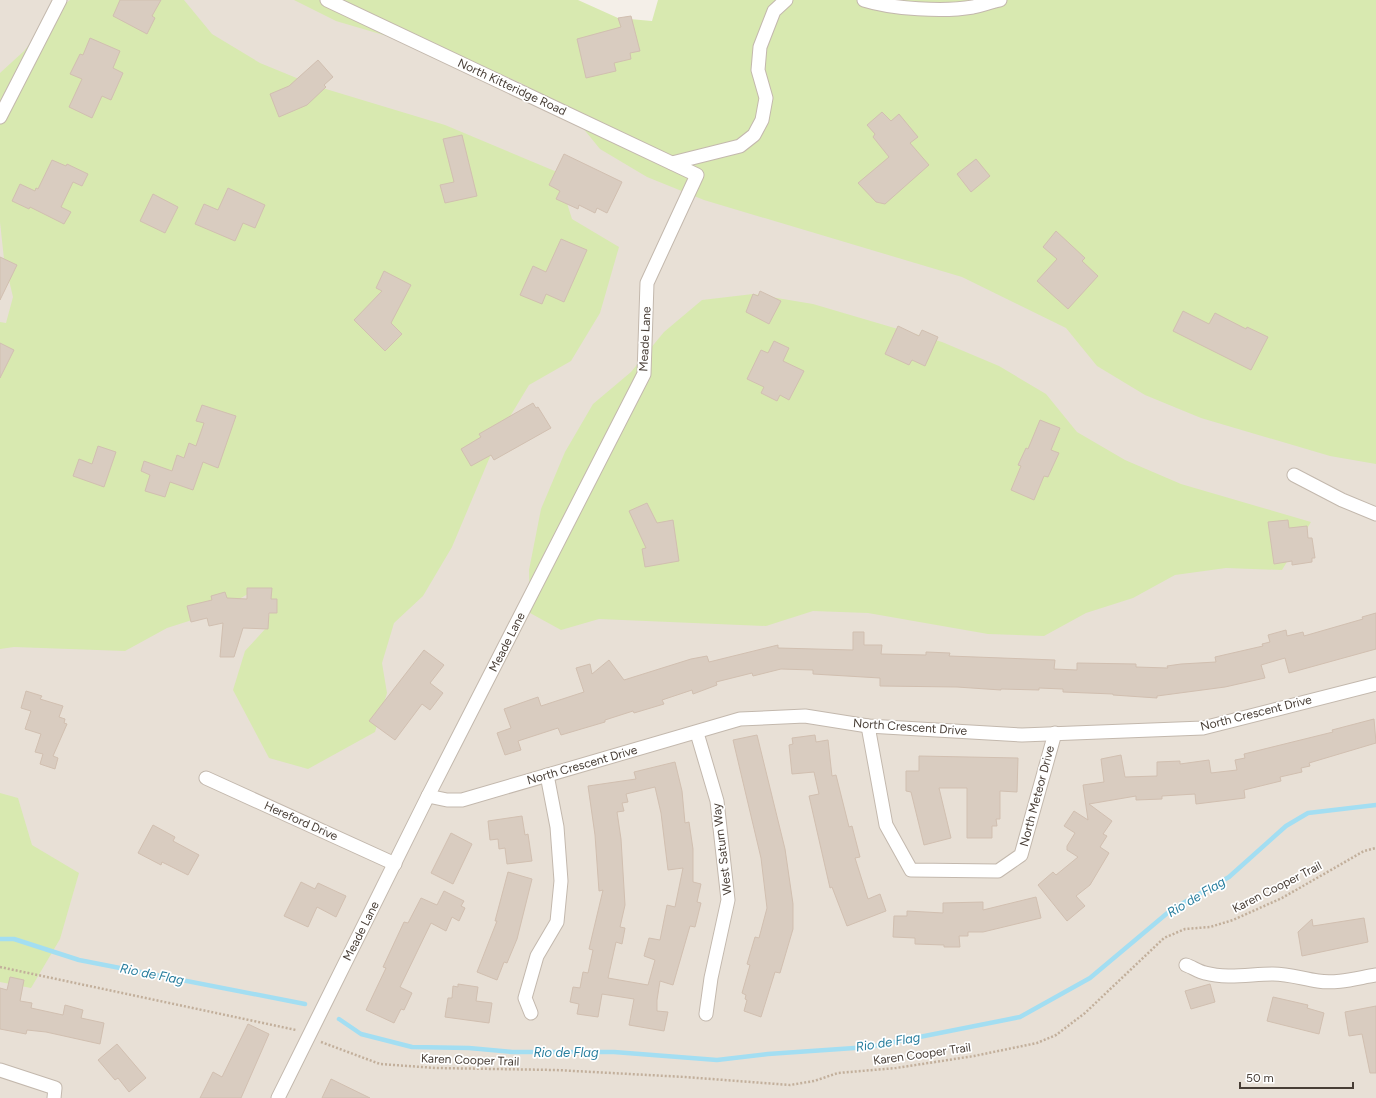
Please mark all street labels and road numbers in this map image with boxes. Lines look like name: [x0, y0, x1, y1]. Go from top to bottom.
street label: North Kitteridge Road: [455, 56, 569, 118]
street label: Meade Lane: [636, 306, 654, 372]
street label: Meade Lane: [486, 609, 528, 674]
street label: North Crescent Drive: [1199, 692, 1314, 734]
street label: North Crescent Drive: [852, 716, 968, 738]
street label: North Crescent Drive: [525, 742, 639, 787]
street label: North Meteor Drive: [1017, 744, 1057, 848]
street label: Hereford Drive: [262, 798, 340, 844]
street label: West Saturn Way: [709, 802, 735, 896]
street label: Karen Cooper Trail: [1230, 858, 1324, 916]
street label: Meade Lane: [340, 898, 382, 963]
street label: Karen Cooper Trail: [872, 1040, 972, 1068]
street label: Karen Cooper Trail: [421, 1051, 519, 1069]

